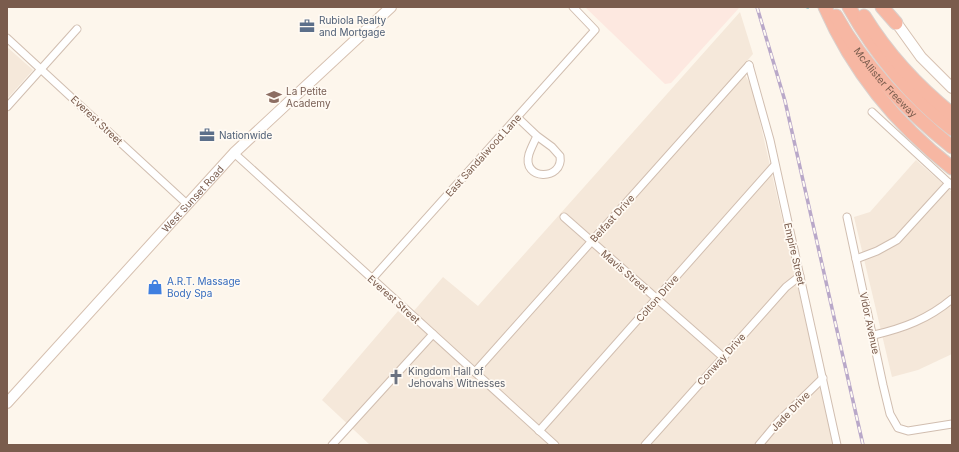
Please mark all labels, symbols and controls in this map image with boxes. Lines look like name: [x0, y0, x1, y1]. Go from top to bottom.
place label: Rubiola Realty and Mortgage: [319, 14, 387, 38]
office icon: Rubiola Realty and Mortgage: [298, 17, 316, 35]
street label: McAllister Freeway: [852, 45, 920, 120]
place label: La Petite Academy: [286, 85, 331, 109]
school or university icon: La Petite Academy: [265, 88, 283, 106]
street label: Everest Street: [69, 93, 126, 147]
street label: East Sandalwood Lane: [443, 111, 523, 199]
office icon: Nationwide: [198, 126, 216, 144]
place label: Nationwide: [219, 129, 272, 141]
street label: West Sunset Road: [159, 163, 226, 235]
street label: Belfast Drive: [587, 192, 637, 244]
street label: Empire Street: [782, 222, 808, 287]
street label: Mavis Street: [599, 247, 652, 295]
street label: Everest Street: [365, 272, 423, 326]
street label: Colton Drive: [633, 272, 681, 324]
place label: A.R.T. Massage Body Spa: [167, 275, 241, 299]
shop icon: A.R.T. Massage Body Spa: [146, 278, 164, 296]
street label: Vidor Avenue: [858, 291, 882, 355]
street label: Conway Drive: [694, 330, 748, 388]
place label: Kingdom Hall of Jehovahs Witnesses: [408, 365, 505, 389]
church icon: Kingdom Hall of Jehovahs Witnesses: [387, 368, 405, 386]
street label: Jade Drive: [768, 388, 812, 433]

